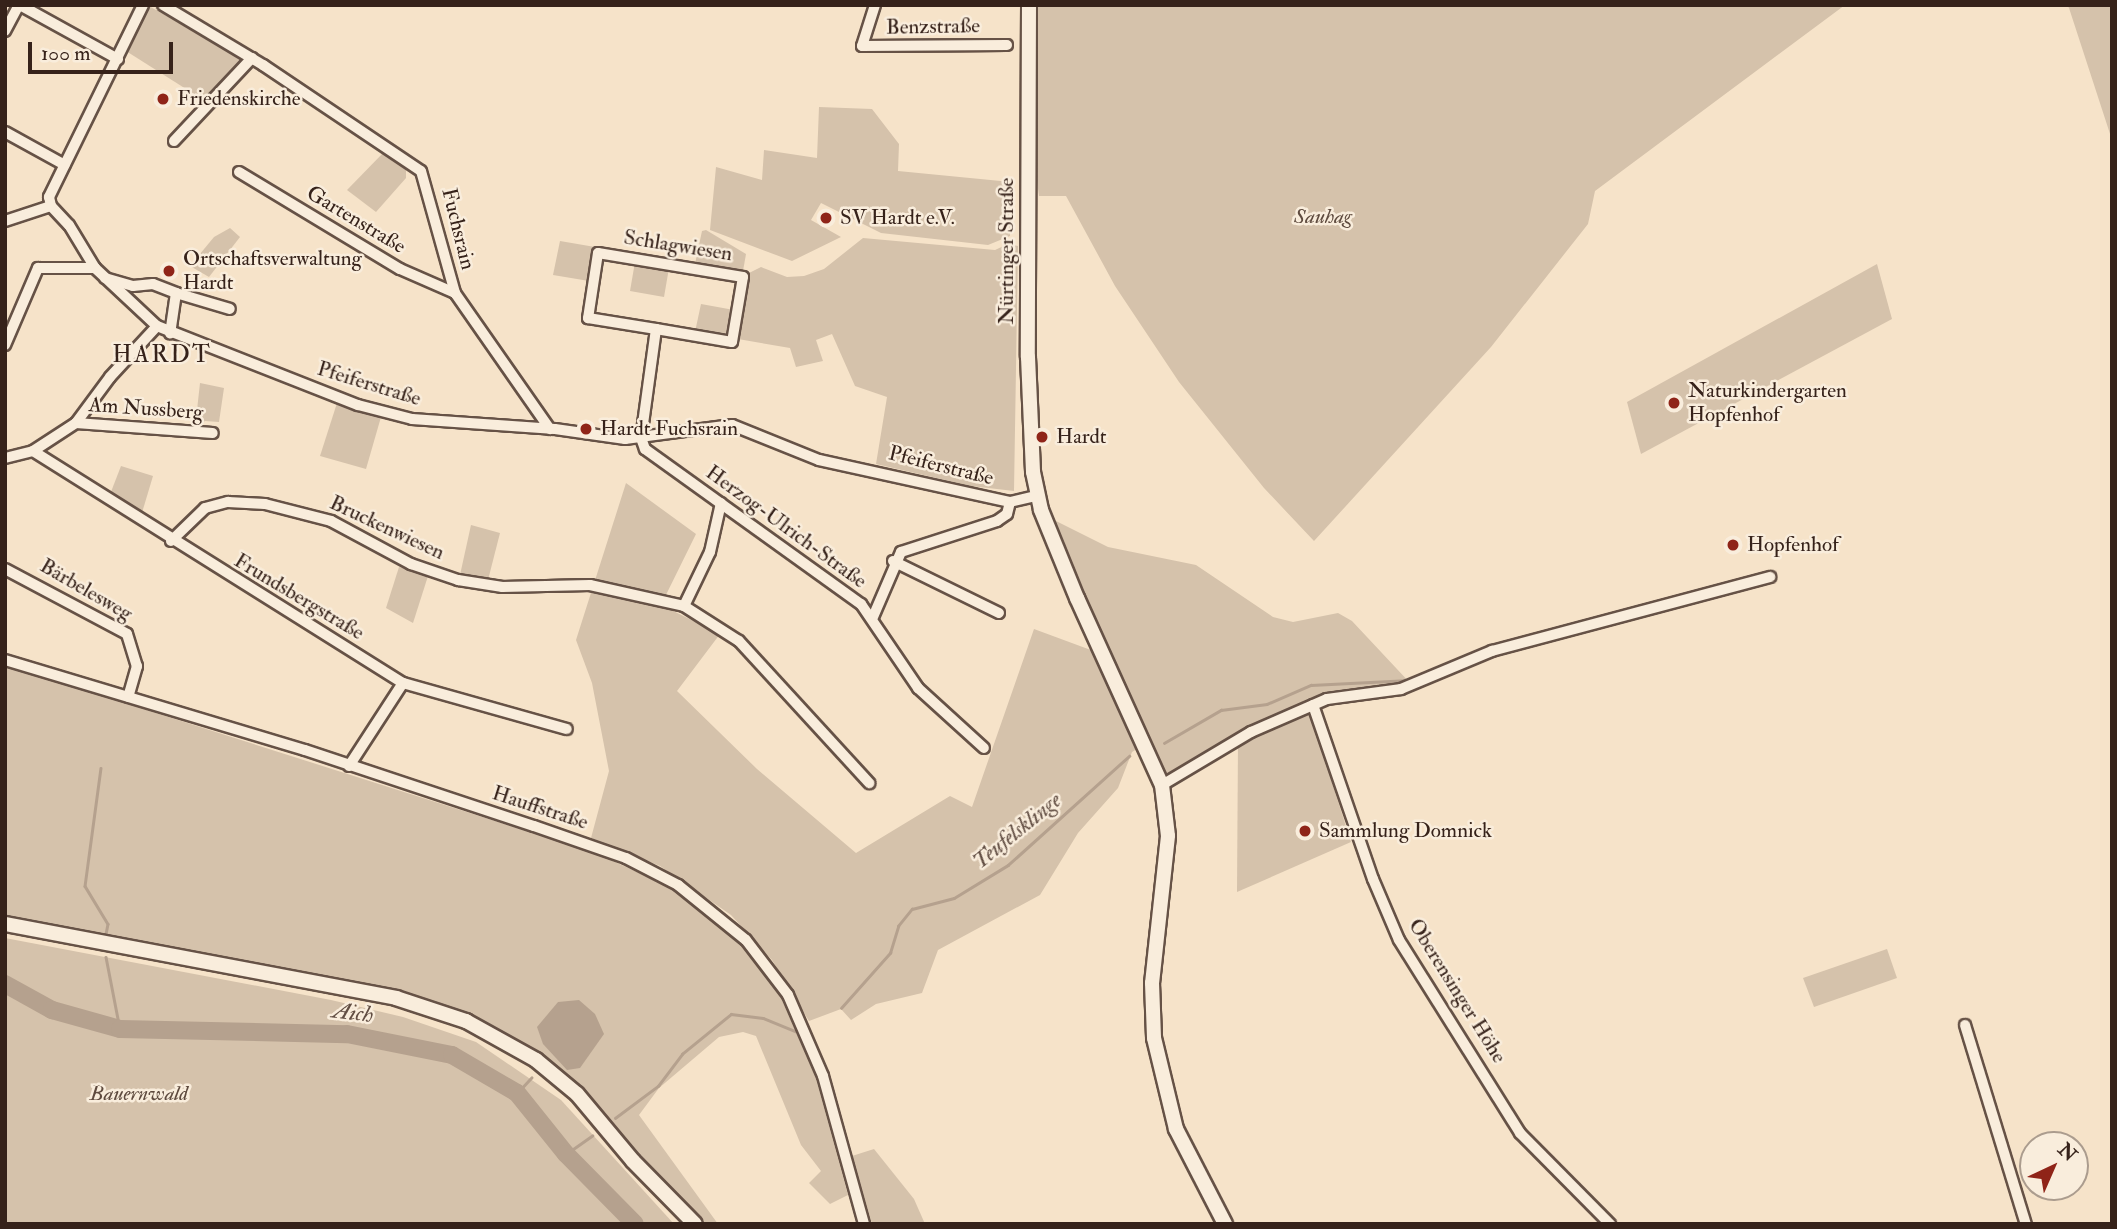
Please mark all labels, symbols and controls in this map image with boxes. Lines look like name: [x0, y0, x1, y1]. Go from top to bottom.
street label: Benzstraße: [886, 14, 980, 40]
scale bar: [32, 28, 177, 72]
text: 100 m: [41, 40, 91, 67]
place label: Friedenskirche: [177, 86, 301, 112]
marker: Friedenskirche: [155, 91, 171, 107]
street label: Nürtinger Straße: [994, 178, 1020, 324]
street label: Gartenstraße: [302, 181, 410, 259]
street label: Fuchsrain: [436, 186, 480, 272]
park label: Sauhag: [1294, 204, 1352, 230]
place label: SV Hardt e.V.: [840, 205, 955, 231]
marker: SV Hardt e.V.: [818, 210, 834, 226]
street label: Schlagwiesen: [622, 225, 734, 267]
place label: Ortschaftsverwaltung Hardt: [183, 246, 362, 296]
marker: Ortschaftsverwaltung Hardt: [161, 263, 177, 279]
district label: HARDT: [113, 341, 211, 369]
street label: Pfeiferstraße: [314, 356, 424, 412]
place label: Naturkindergarten Hopfenhof: [1688, 378, 1847, 428]
street label: Am Nussberg: [88, 392, 204, 426]
marker: Naturkindergarten Hopfenhof: [1666, 395, 1682, 411]
place label: Hardt Fuchsrain: [600, 416, 738, 442]
marker: Hardt Fuchsrain: [578, 421, 594, 437]
place label: Hardt: [1056, 424, 1107, 450]
marker: Hardt: [1034, 429, 1050, 445]
street label: Pfeiferstraße: [886, 441, 996, 491]
street label: Herzog-Ulrich-Straße: [701, 460, 871, 594]
street label: Bruckenwiesen: [326, 490, 448, 566]
place label: Hopfenhof: [1747, 532, 1839, 558]
marker: Hopfenhof: [1725, 537, 1741, 553]
street label: Frundsbergstraße: [229, 548, 369, 646]
street label: Bärbelesweg: [35, 553, 137, 627]
street label: Hauffstraße: [489, 781, 591, 835]
water label: Teufelsklinge: [967, 787, 1067, 875]
place label: Sammlung Domnick: [1319, 818, 1492, 844]
marker: Sammlung Domnick: [1297, 823, 1313, 839]
street label: Oberensinger Höhe: [1403, 914, 1511, 1068]
water label: Aich: [331, 997, 375, 1029]
park label: Bauernwald: [90, 1081, 188, 1107]
north arrow: [2019, 1131, 2089, 1201]
text: N: [2053, 1138, 2082, 1167]

